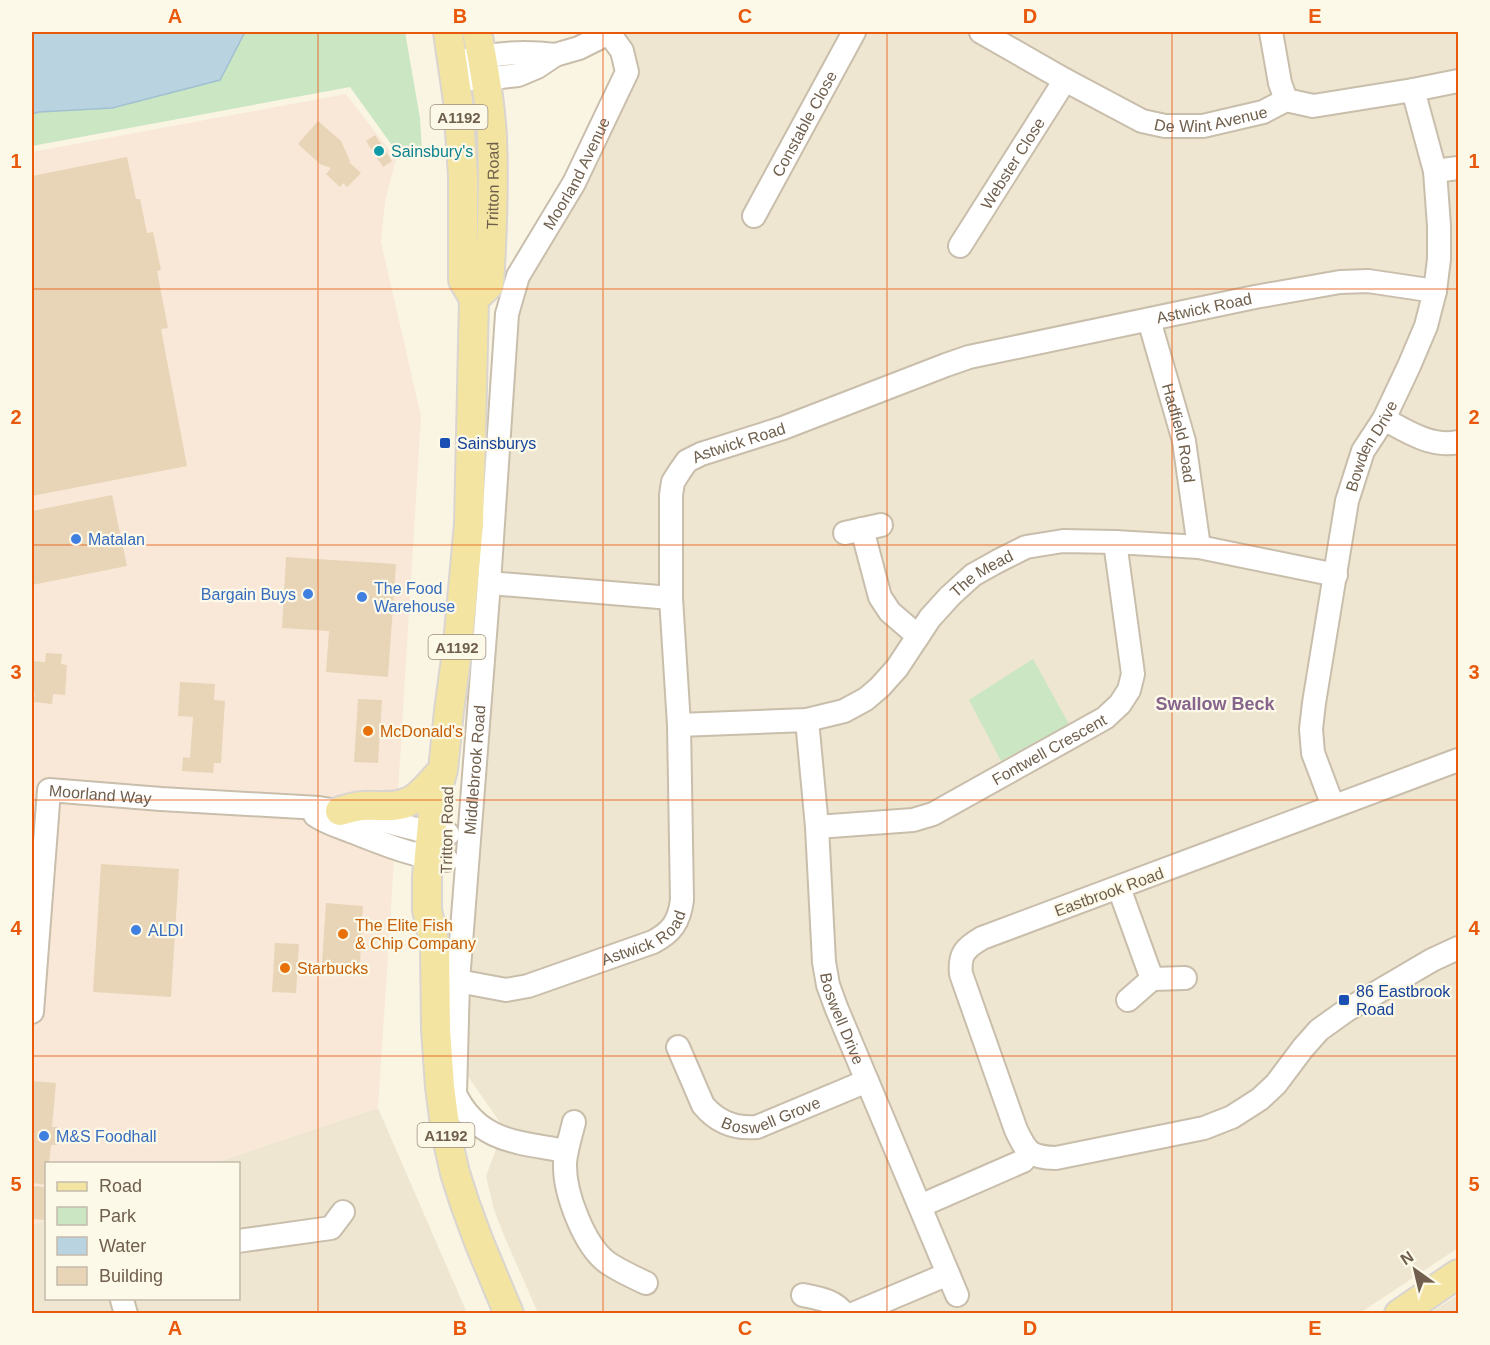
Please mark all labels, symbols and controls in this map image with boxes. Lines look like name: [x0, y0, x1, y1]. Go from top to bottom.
text: A: [168, 5, 182, 27]
text: B: [453, 5, 467, 27]
text: C: [738, 5, 752, 27]
text: D: [1023, 5, 1037, 27]
text: E: [1308, 5, 1322, 27]
street label: Constable Close: [769, 68, 840, 179]
street label: De Wint Avenue: [1153, 103, 1269, 135]
road number: A1192: [430, 105, 488, 129]
street label: Moorland Avenue: [540, 114, 613, 232]
street label: Webster Close: [977, 114, 1048, 212]
street label: Tritton Road: [483, 142, 501, 230]
place label: Sainsbury's: [391, 143, 473, 160]
marker: Sainsbury's: [372, 144, 386, 158]
text: 1: [10, 150, 22, 172]
text: 1: [1468, 150, 1480, 172]
street label: Astwick Road: [1155, 289, 1253, 326]
street label: Hadfield Road: [1159, 381, 1198, 484]
street label: Bowden Drive: [1342, 398, 1400, 494]
text: 2: [10, 406, 22, 428]
text: 2: [1468, 406, 1480, 428]
street label: Astwick Road: [689, 419, 787, 466]
place label: Sainsburys: [457, 435, 536, 452]
marker: Sainsburys: [438, 436, 452, 450]
place label: Matalan: [88, 531, 145, 548]
marker: Matalan: [69, 532, 83, 546]
street label: The Mead: [947, 546, 1016, 600]
place label: The Food Warehouse: [374, 580, 455, 615]
place label: Bargain Buys: [201, 586, 296, 603]
marker: Bargain Buys: [301, 587, 315, 601]
marker: The Food Warehouse: [355, 590, 369, 604]
road number: A1192: [428, 635, 486, 659]
text: 3: [10, 661, 22, 683]
text: 3: [1468, 661, 1480, 683]
district label: Swallow Beck: [1155, 694, 1276, 714]
street label: Middlebrook Road: [461, 705, 488, 835]
street label: Fontwell Crescent: [989, 710, 1110, 788]
place label: McDonald's: [380, 723, 463, 740]
marker: McDonald's: [361, 724, 375, 738]
street label: Moorland Way: [48, 782, 152, 807]
street label: Tritton Road: [438, 786, 456, 874]
street label: Eastbrook Road: [1052, 864, 1166, 920]
street label: Astwick Road: [599, 908, 688, 968]
text: 4: [10, 917, 22, 939]
place label: The Elite Fish & Chip Company: [355, 917, 476, 952]
text: 4: [1468, 917, 1480, 939]
place label: ALDI: [148, 922, 184, 939]
marker: ALDI: [129, 923, 143, 937]
marker: The Elite Fish & Chip Company: [336, 927, 350, 941]
place label: Starbucks: [297, 960, 368, 977]
marker: Starbucks: [278, 961, 292, 975]
street label: Boswell Drive: [817, 971, 868, 1067]
place label: 86 Eastbrook Road: [1356, 983, 1451, 1018]
marker: 86 Eastbrook Road: [1337, 993, 1351, 1007]
street label: Boswell Grove: [719, 1093, 823, 1136]
road number: A1192: [418, 1123, 474, 1147]
place label: M&S Foodhall: [56, 1128, 157, 1145]
marker: M&S Foodhall: [37, 1129, 51, 1143]
legend: [45, 1162, 240, 1300]
text: 5: [10, 1173, 22, 1195]
text: 5: [1468, 1173, 1480, 1195]
text: Road: [99, 1176, 142, 1196]
text: Park: [99, 1206, 137, 1226]
text: Water: [99, 1236, 146, 1256]
north arrow: [1385, 1240, 1445, 1300]
text: N: [1397, 1248, 1416, 1268]
text: Building: [99, 1266, 163, 1286]
text: A: [168, 1317, 182, 1339]
text: B: [453, 1317, 467, 1339]
text: C: [738, 1317, 752, 1339]
text: D: [1023, 1317, 1037, 1339]
text: E: [1308, 1317, 1322, 1339]

